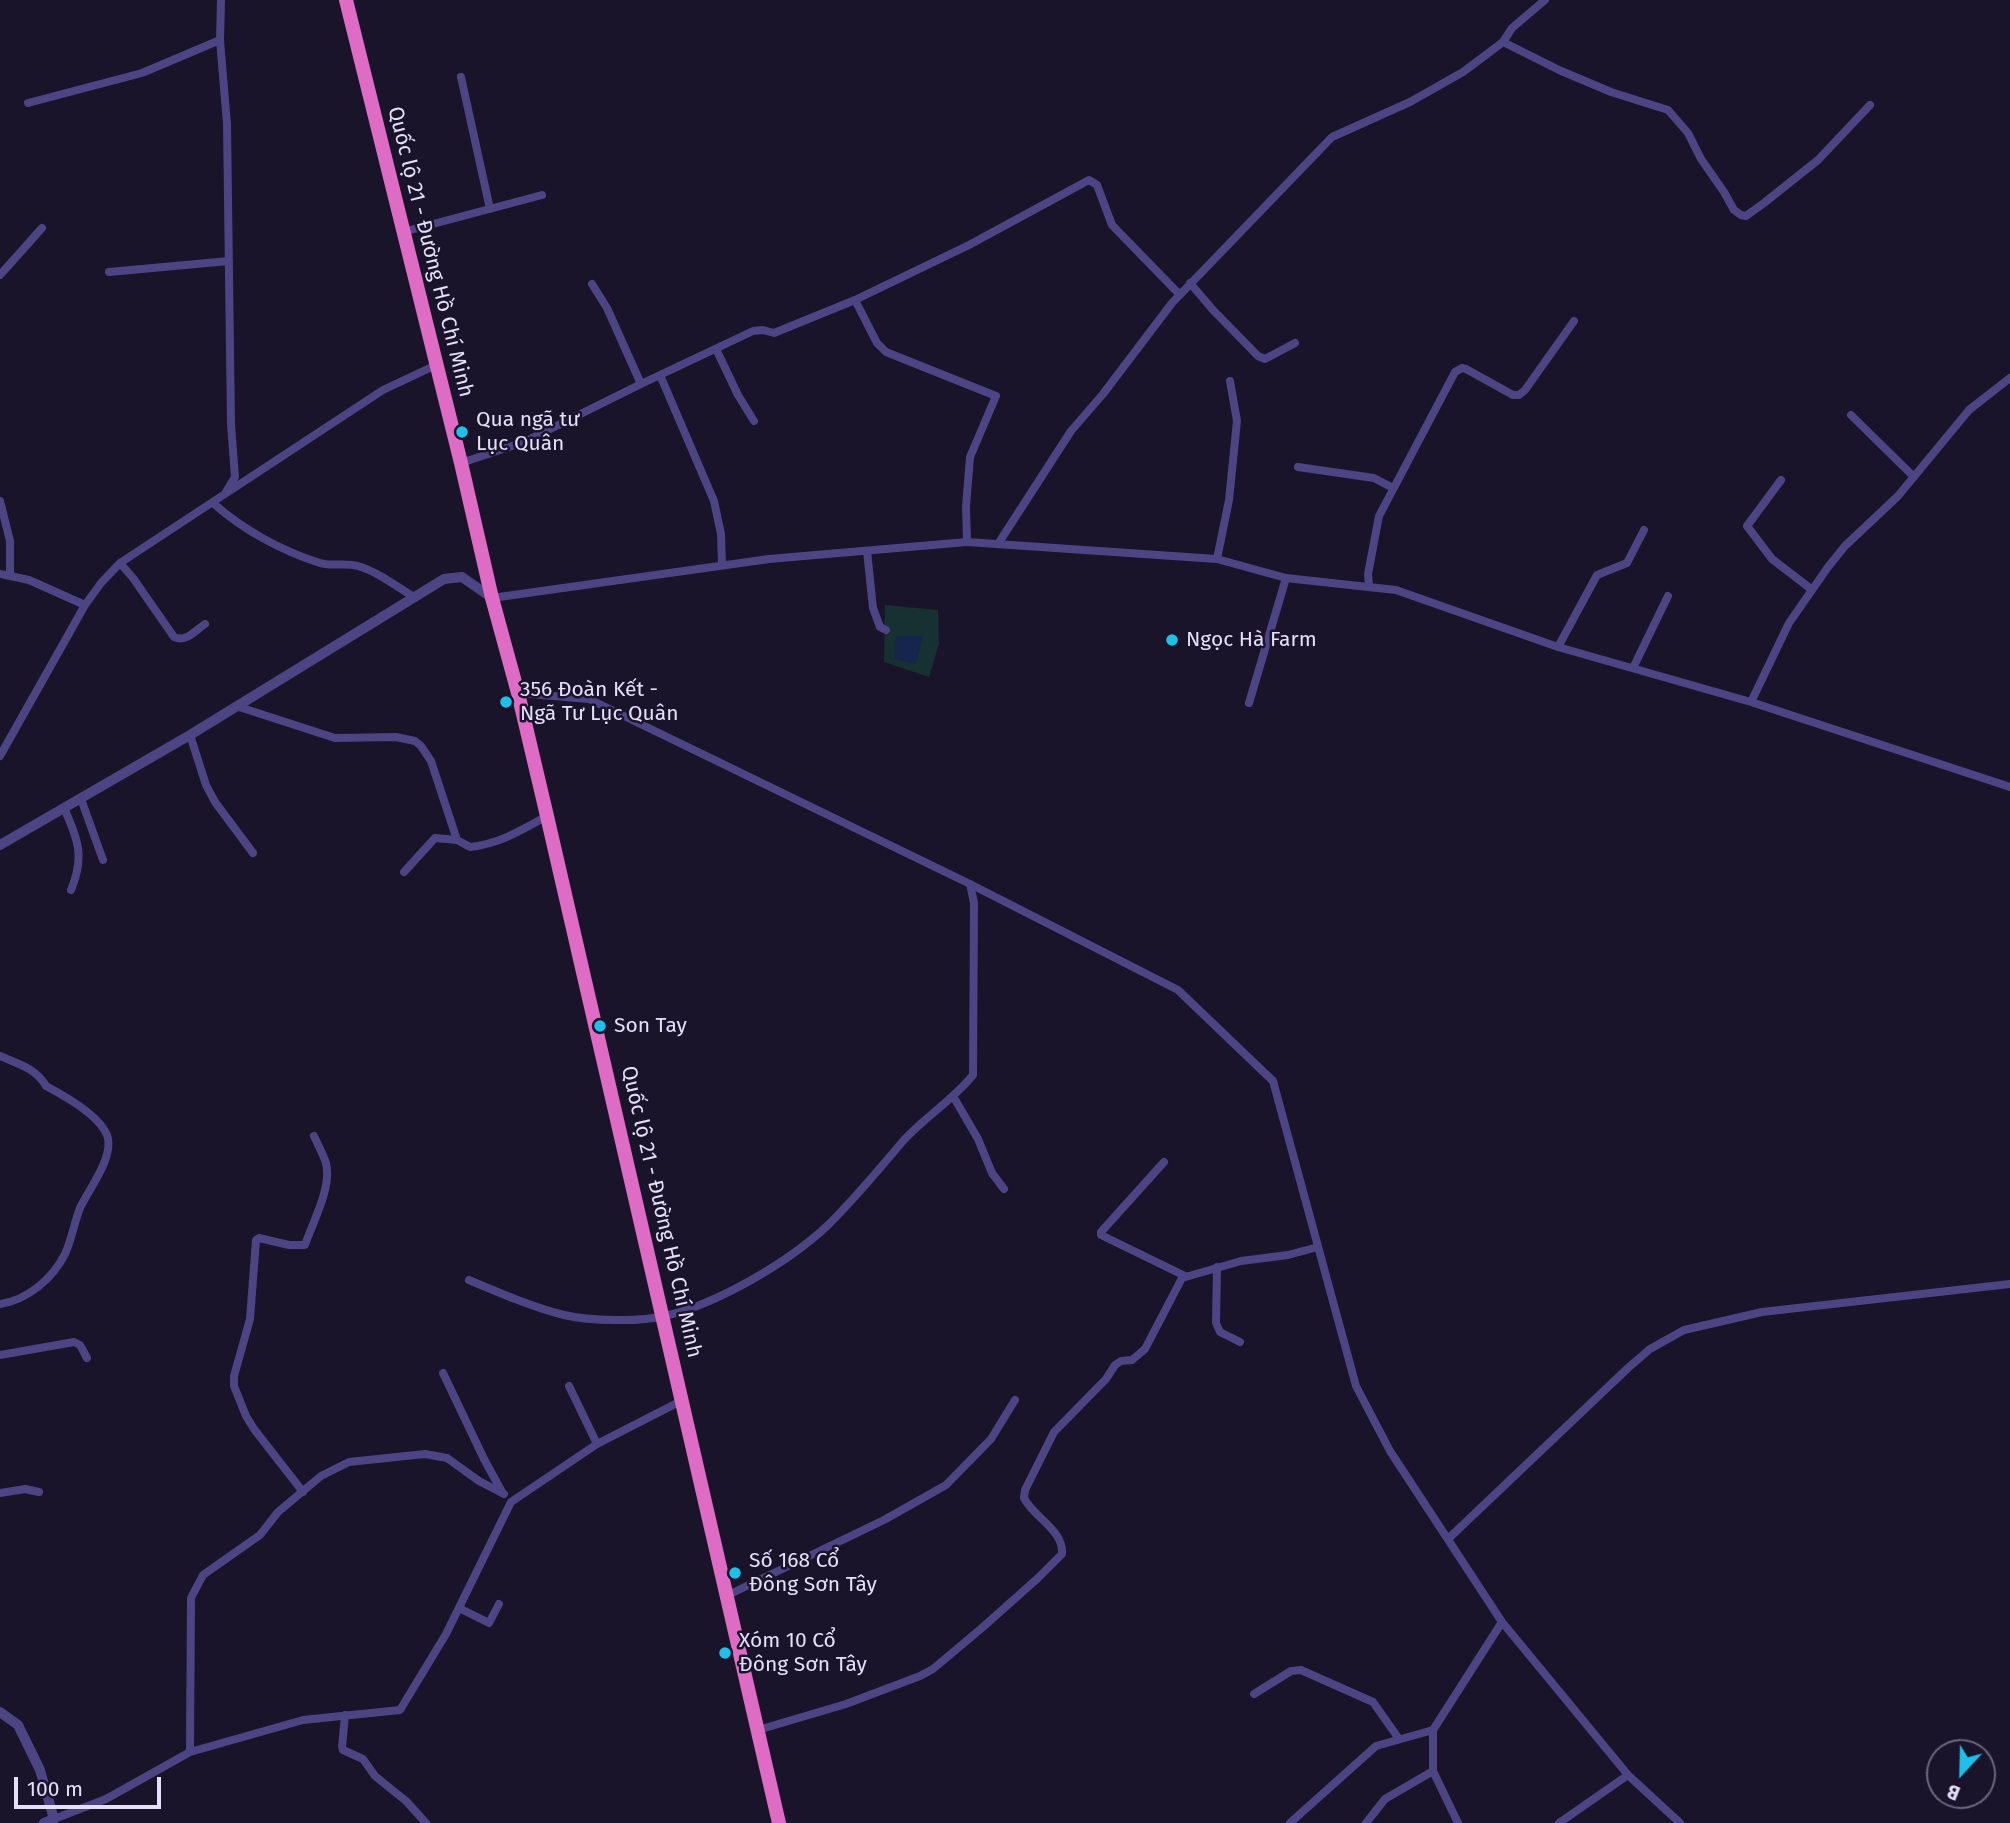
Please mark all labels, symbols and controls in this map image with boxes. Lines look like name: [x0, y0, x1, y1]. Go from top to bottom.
street label: Quốc lộ 21 - Đường Hồ Chí Minh: [382, 104, 478, 400]
place label: Qua ngã tư Lục Quân: [476, 407, 580, 457]
marker: Qua ngã tư Lục Quân: [454, 424, 470, 440]
place label: Ngọc Hà Farm: [1186, 627, 1317, 653]
marker: Ngọc Hà Farm: [1164, 632, 1180, 648]
place label: 356 Đoàn Kết - Ngã Tư Lục Quân: [520, 677, 678, 727]
marker: 356 Đoàn Kết - Ngã Tư Lục Quân: [498, 694, 514, 710]
place label: Son Tay: [614, 1013, 687, 1039]
marker: Son Tay: [592, 1018, 608, 1034]
street label: Quốc lộ 21 - Đường Hồ Chí Minh: [615, 1064, 707, 1360]
place label: Số 168 Cổ Đông Sơn Tây: [749, 1548, 877, 1598]
marker: Số 168 Cổ Đông Sơn Tây: [727, 1565, 743, 1581]
place label: Xóm 10 Cổ Đông Sơn Tây: [739, 1628, 867, 1678]
marker: Xóm 10 Cổ Đông Sơn Tây: [717, 1645, 733, 1661]
north arrow: [1926, 1739, 1996, 1809]
scale bar: [18, 1764, 164, 1808]
text: 100 m: [27, 1776, 83, 1802]
text: B: [1944, 1779, 1963, 1805]

